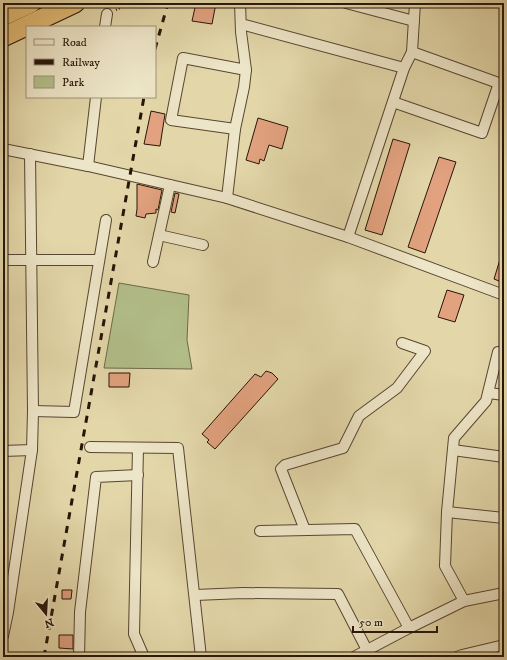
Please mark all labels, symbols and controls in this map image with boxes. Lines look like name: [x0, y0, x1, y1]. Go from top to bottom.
legend: [26, 26, 156, 98]
text: Road: [62, 35, 87, 50]
text: Railway: [62, 55, 100, 70]
text: Park: [62, 75, 84, 90]
north arrow: [26, 594, 66, 634]
scale bar: [353, 608, 437, 634]
text: N: [42, 615, 55, 631]
text: 50 m: [359, 615, 383, 630]

